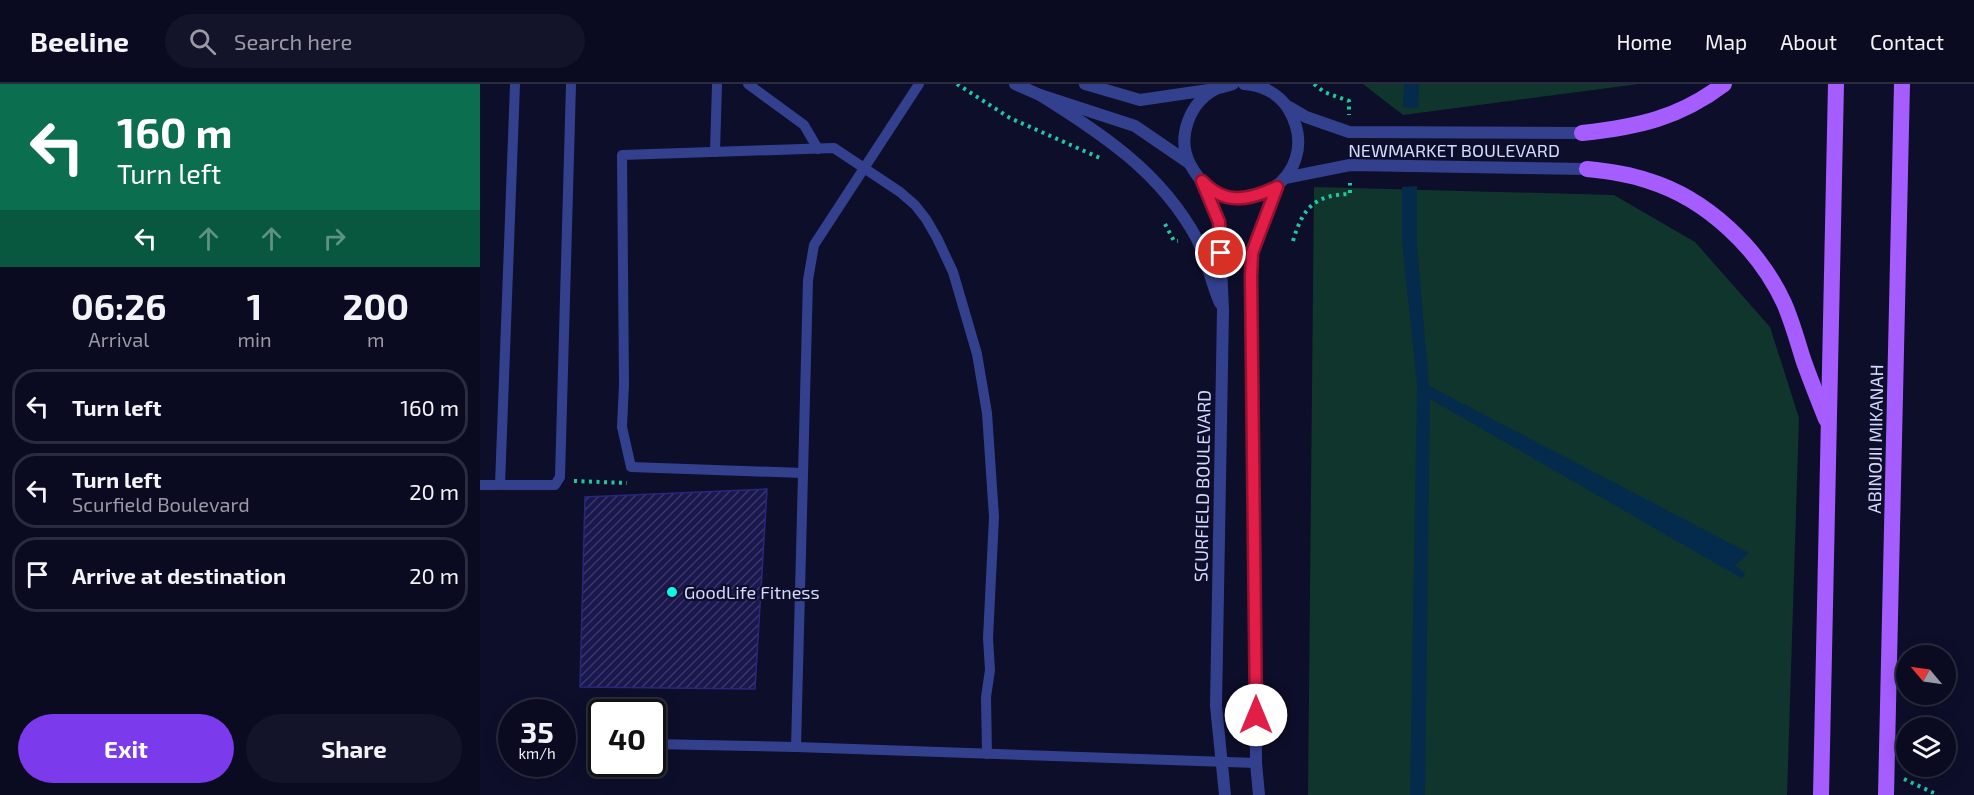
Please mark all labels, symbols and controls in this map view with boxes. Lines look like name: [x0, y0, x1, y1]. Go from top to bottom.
search box: [165, 14, 585, 68]
text: Beeline: [30, 24, 129, 58]
icon: search: [186, 25, 219, 58]
text: Search here: [234, 28, 352, 54]
text: Home: [1616, 29, 1672, 54]
text: Map: [1705, 29, 1747, 54]
text: About: [1780, 29, 1837, 54]
text: Contact: [1870, 29, 1944, 54]
text: 160 m: [117, 106, 233, 156]
icon: left: [18, 108, 96, 186]
street label: NEWMARKET BOULEVARD: [1348, 139, 1560, 161]
text: Turn left: [117, 157, 221, 189]
icon: left: [129, 222, 162, 255]
icon: ahead: [192, 222, 225, 255]
icon: ahead: [255, 222, 288, 255]
icon: right: [318, 222, 351, 255]
pin: [1195, 227, 1246, 278]
icon: arrive: [1204, 236, 1237, 269]
text: 06:26: [71, 284, 166, 327]
text: 1: [247, 284, 262, 327]
text: 200: [343, 284, 409, 327]
text: Arrival: [88, 327, 149, 351]
text: min: [237, 327, 272, 351]
text: m: [367, 327, 385, 351]
street label: ABINOJII MIKANAH: [1863, 364, 1887, 514]
icon: left: [21, 390, 54, 423]
street label: SCURFIELD BOULEVARD: [1189, 390, 1215, 582]
text: Turn left: [72, 394, 161, 420]
text: 160 m: [400, 394, 459, 420]
text: Turn left: [72, 466, 161, 492]
icon: left: [21, 474, 54, 507]
text: 20 m: [409, 478, 459, 504]
text: Scurfield Boulevard: [72, 492, 250, 516]
icon: arrive: [21, 558, 54, 591]
text: Arrive at destination: [72, 562, 286, 588]
text: 20 m: [409, 562, 459, 588]
place label: GoodLife Fitness: [684, 581, 820, 603]
marker: GoodLife Fitness: [665, 585, 679, 599]
north arrow: [1896, 645, 1956, 705]
map controls: [1896, 645, 1956, 777]
position arrow: [1224, 683, 1288, 747]
speed limit sign: 40: [588, 699, 666, 777]
text: 35: [520, 713, 554, 749]
button: Exit: [18, 714, 234, 783]
button: Share: [246, 714, 462, 783]
button: layers: [1896, 717, 1956, 777]
text: km/h: [518, 744, 556, 762]

